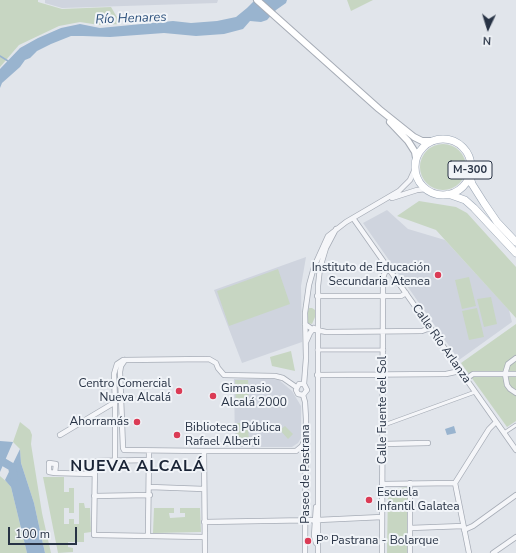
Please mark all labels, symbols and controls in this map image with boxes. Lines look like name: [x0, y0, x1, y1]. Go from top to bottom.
north arrow: [468, 8, 508, 48]
water label: Río Henares: [95, 10, 167, 28]
text: N: [483, 33, 492, 48]
road number: M-300: [448, 161, 492, 179]
place label: Instituto de Educación Secundaria Atenea: [312, 261, 430, 289]
marker: Instituto de Educación Secundaria Atenea: [433, 270, 443, 280]
street label: Calle Río Arlanza: [408, 302, 474, 386]
street label: Calle Fuente del Sol: [376, 356, 390, 464]
place label: Centro Comercial Nueva Alcalá: [79, 377, 171, 405]
place label: Gimnasio Alcalá 2000: [221, 382, 287, 410]
marker: Centro Comercial Nueva Alcalá: [174, 386, 184, 396]
marker: Gimnasio Alcalá 2000: [208, 391, 218, 401]
place label: Ahorramás: [69, 415, 129, 429]
marker: Ahorramás: [132, 417, 142, 427]
place label: Biblioteca Pública Rafael Alberti: [185, 421, 281, 449]
street label: Paseo de Pastrana: [299, 424, 313, 524]
marker: Biblioteca Pública Rafael Alberti: [172, 430, 182, 440]
district label: NUEVA ALCALÁ: [70, 457, 206, 477]
place label: Escuela Infantil Galatea: [377, 486, 459, 514]
marker: Escuela Infantil Galatea: [364, 495, 374, 505]
scale bar: [10, 519, 79, 545]
text: 100 m: [15, 526, 50, 542]
place label: Pº Pastrana - Bolarque: [316, 534, 439, 548]
marker: Pº Pastrana - Bolarque: [303, 536, 313, 546]

